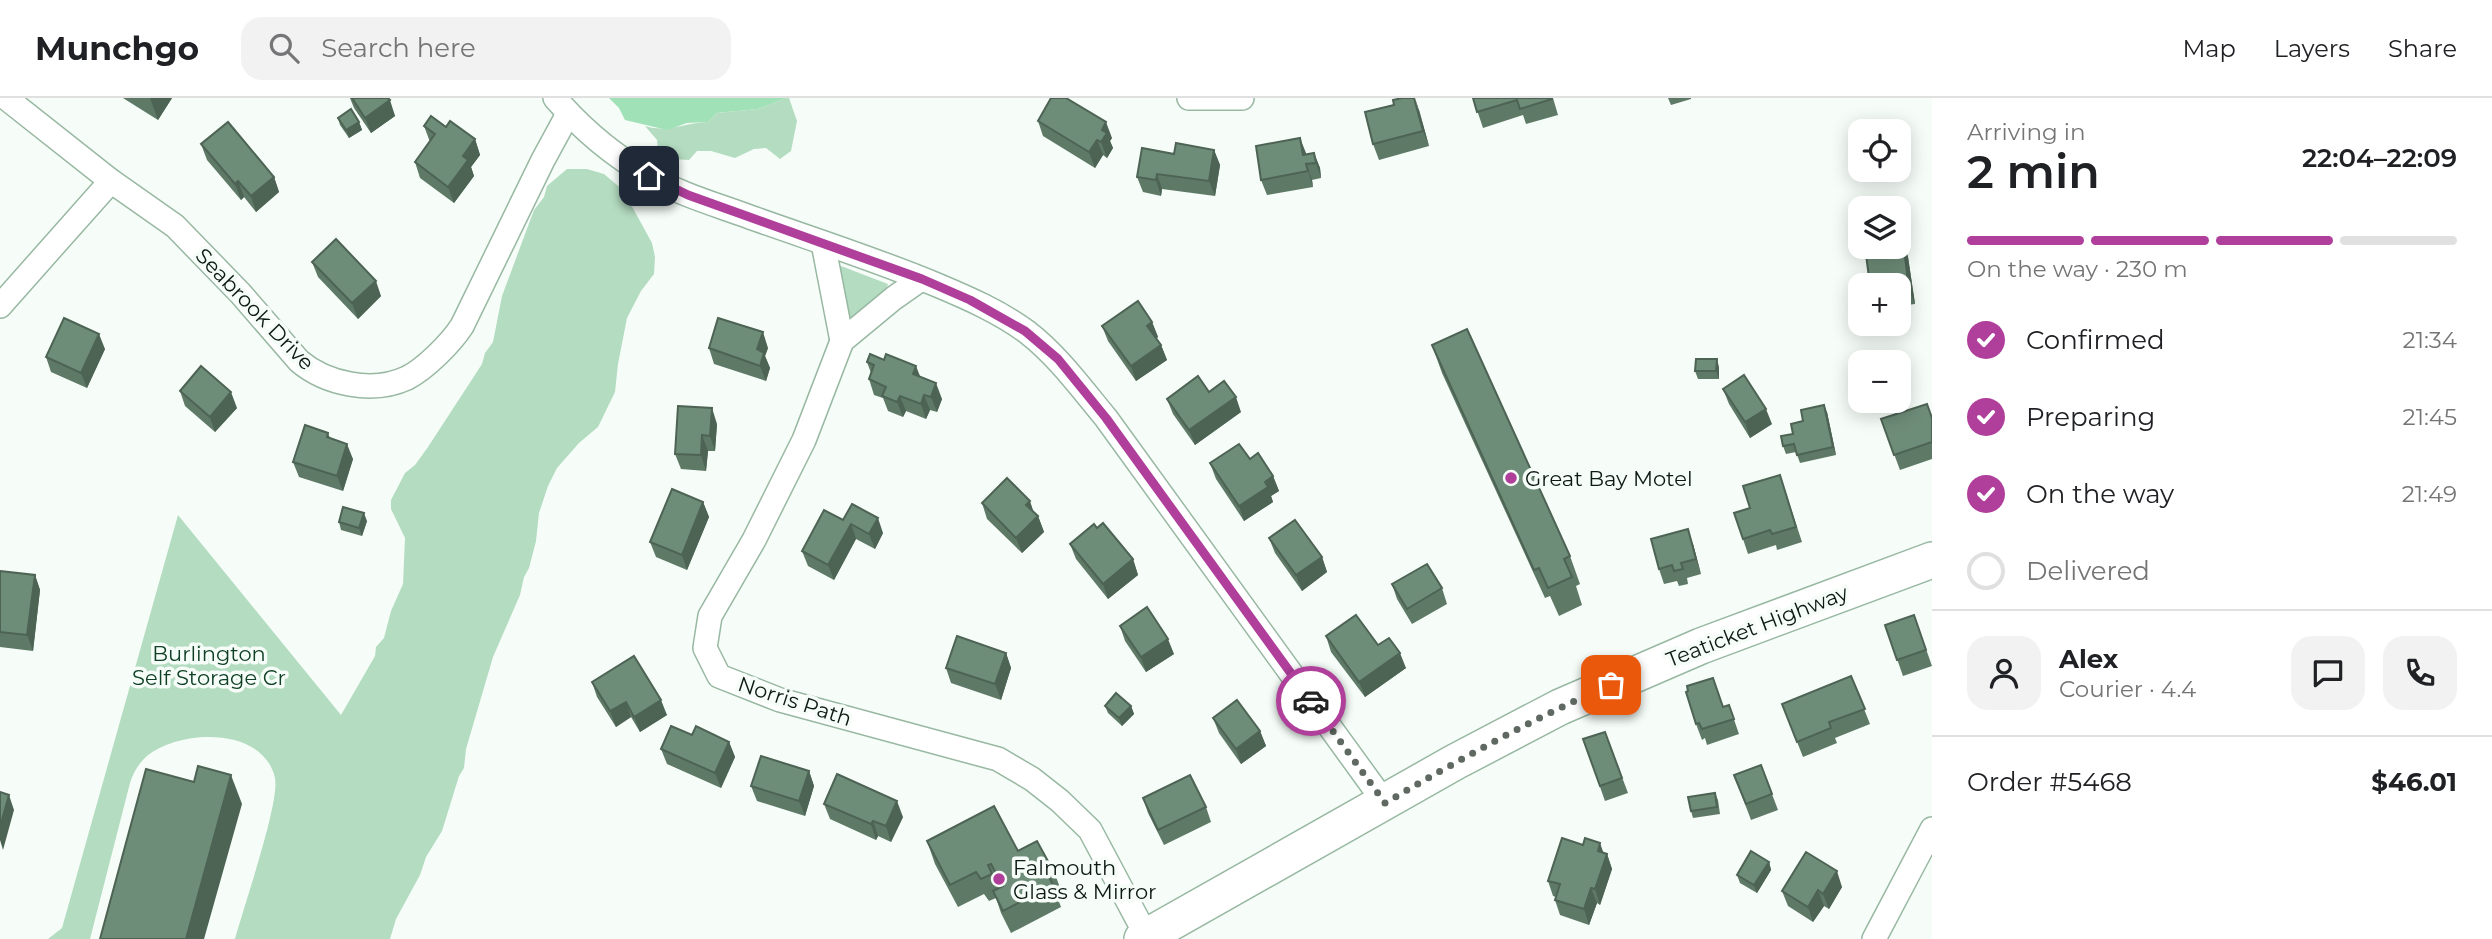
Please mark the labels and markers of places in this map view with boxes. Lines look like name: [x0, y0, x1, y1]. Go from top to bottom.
pin: [619, 146, 679, 206]
place label: Great Bay Motel: [1525, 466, 1693, 491]
marker: Great Bay Motel: [1503, 470, 1519, 486]
pin: [1581, 655, 1641, 715]
place label: Falmouth Glass & Mirror: [1013, 855, 1157, 904]
marker: Falmouth Glass & Mirror: [991, 871, 1007, 887]

